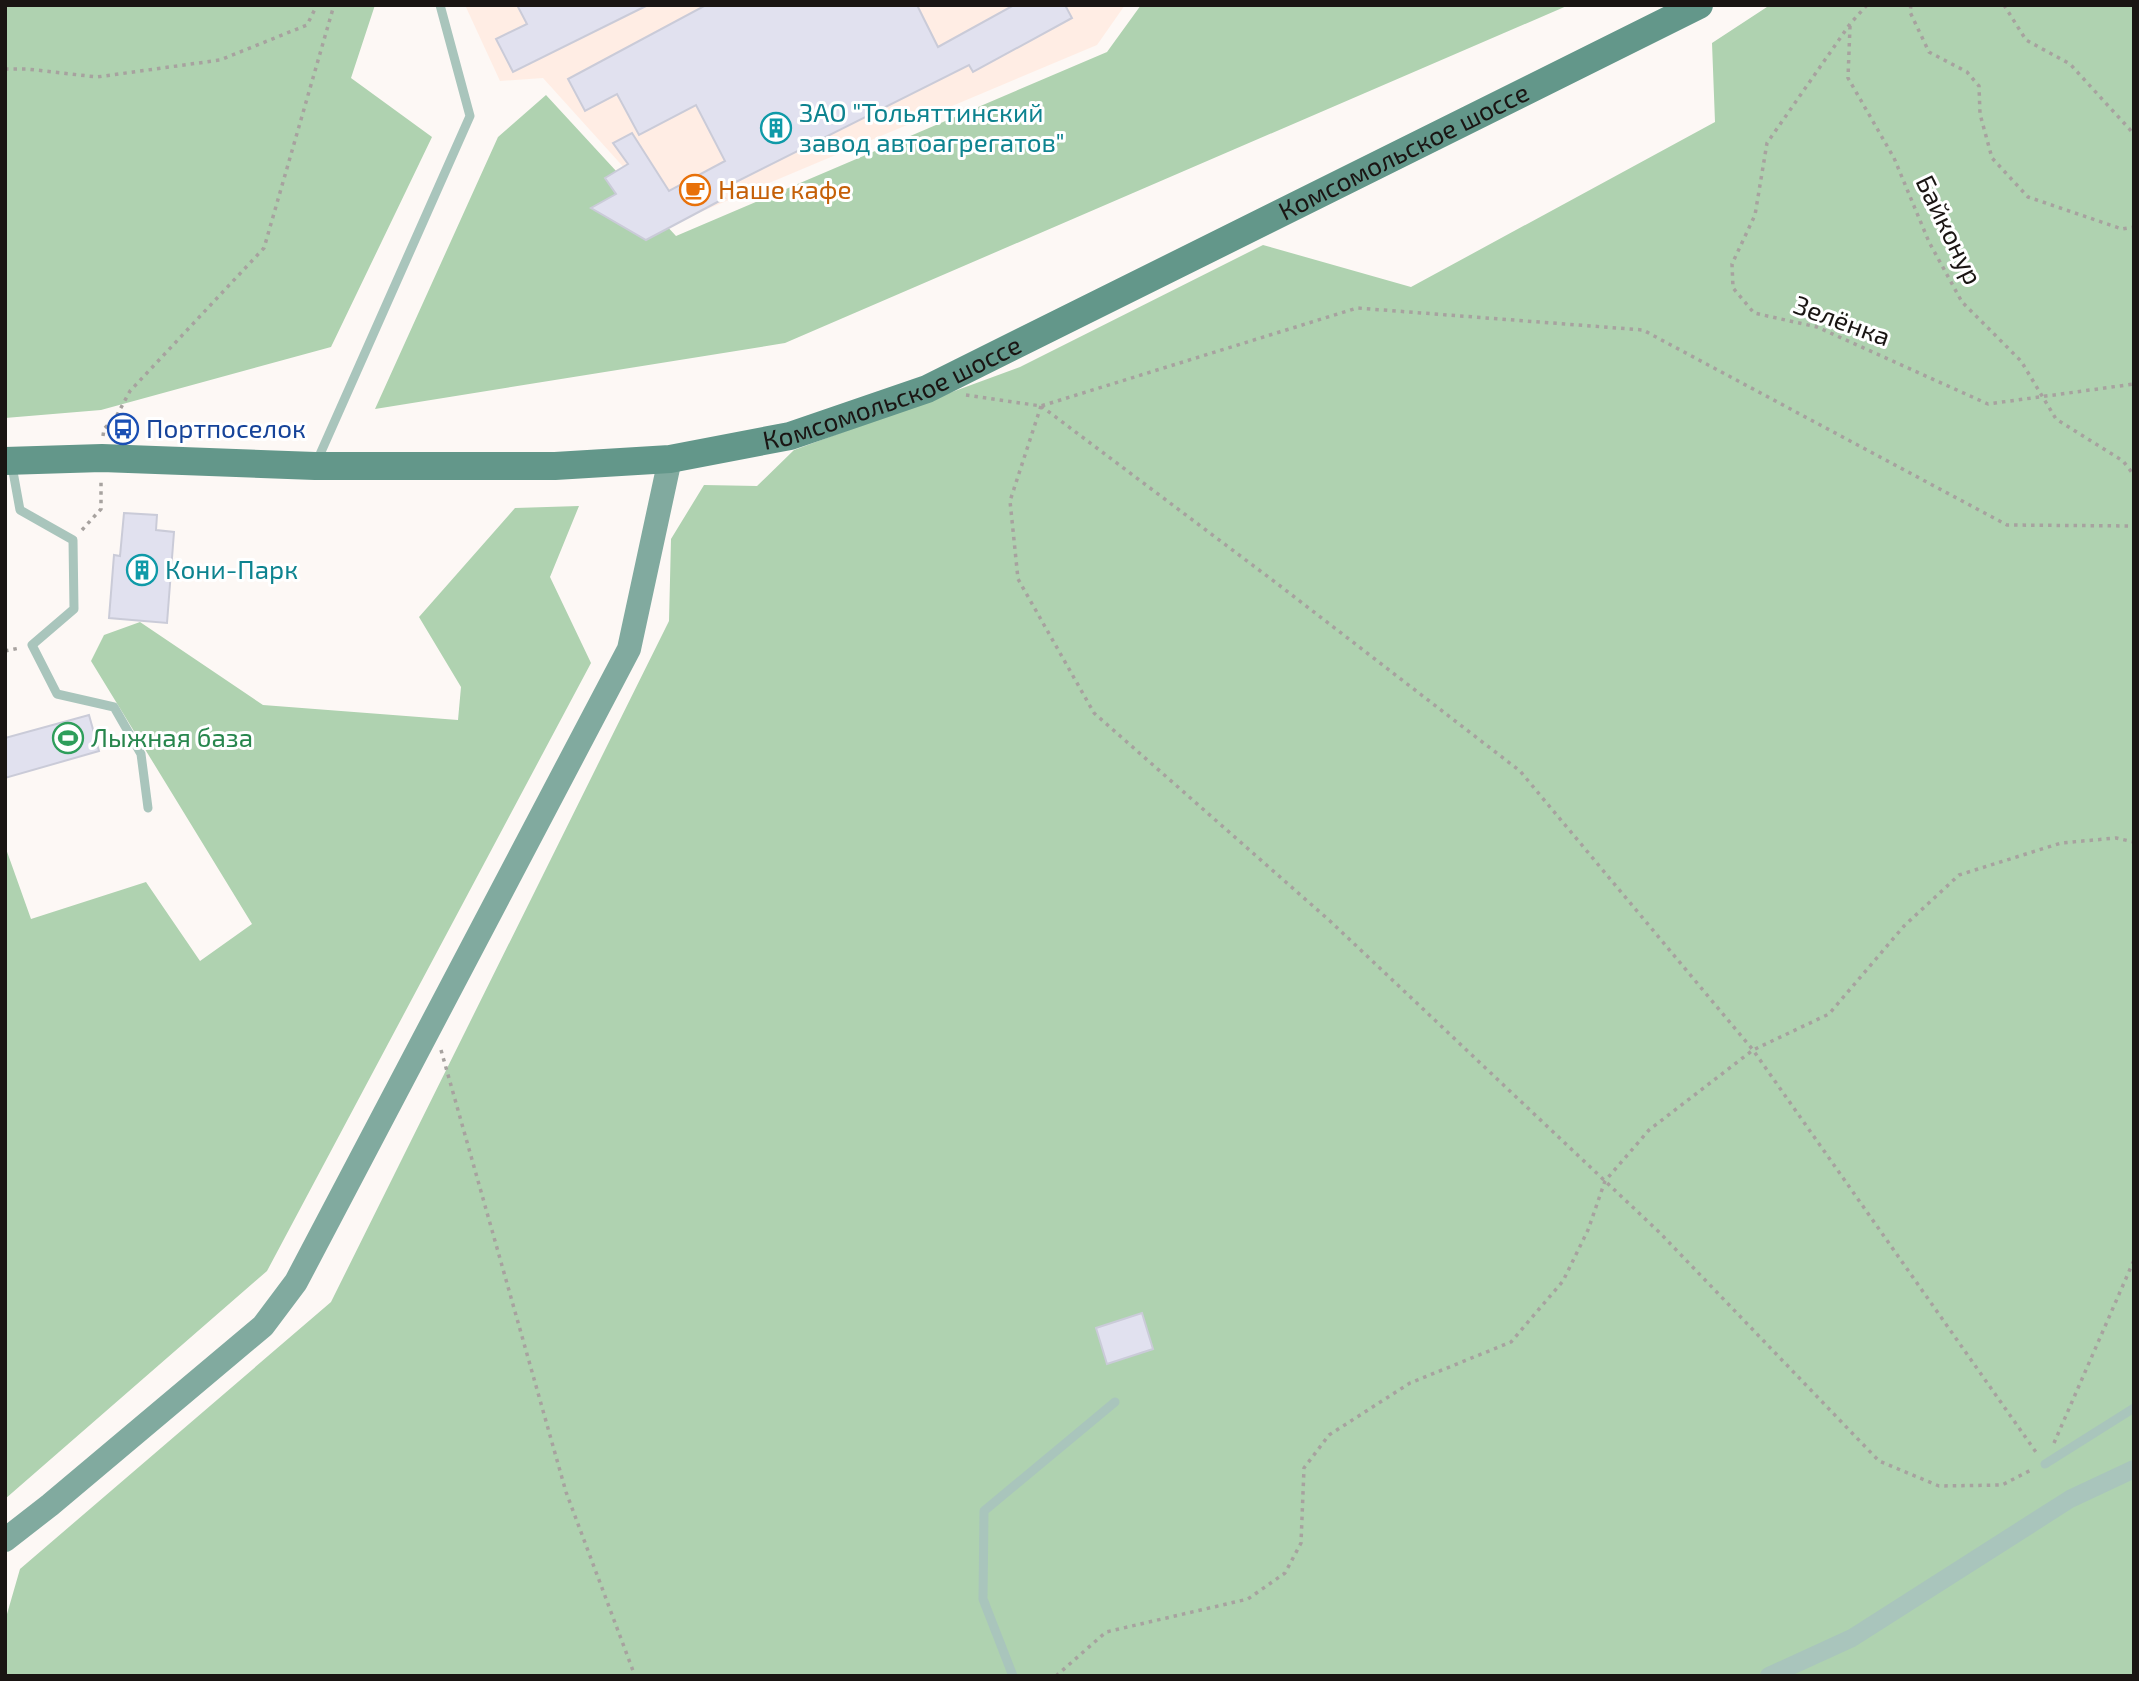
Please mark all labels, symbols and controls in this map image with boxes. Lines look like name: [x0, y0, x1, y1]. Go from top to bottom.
street label: Комсомольское шоссе: [1273, 75, 1533, 226]
place label: ЗАО "Тольяттинский завод автоагрегатов": [799, 96, 1065, 157]
building icon: ЗАО "Тольяттинский завод автоагрегатов": [759, 111, 793, 145]
street label: Байконур: [1910, 170, 1990, 290]
cafe icon: Наше кафе: [678, 173, 712, 207]
place label: Наше кафе: [718, 173, 852, 204]
street label: Зелёнка: [1790, 288, 1895, 351]
street label: Комсомольское шоссе: [760, 328, 1026, 455]
bus stop icon: Портпоселок: [106, 412, 140, 446]
place label: Портпоселок: [146, 412, 306, 443]
building icon: Кони-Парк: [125, 553, 159, 587]
place label: Кони-Парк: [165, 553, 298, 584]
sports icon: Лыжная база: [51, 721, 85, 755]
place label: Лыжная база: [91, 721, 253, 752]

